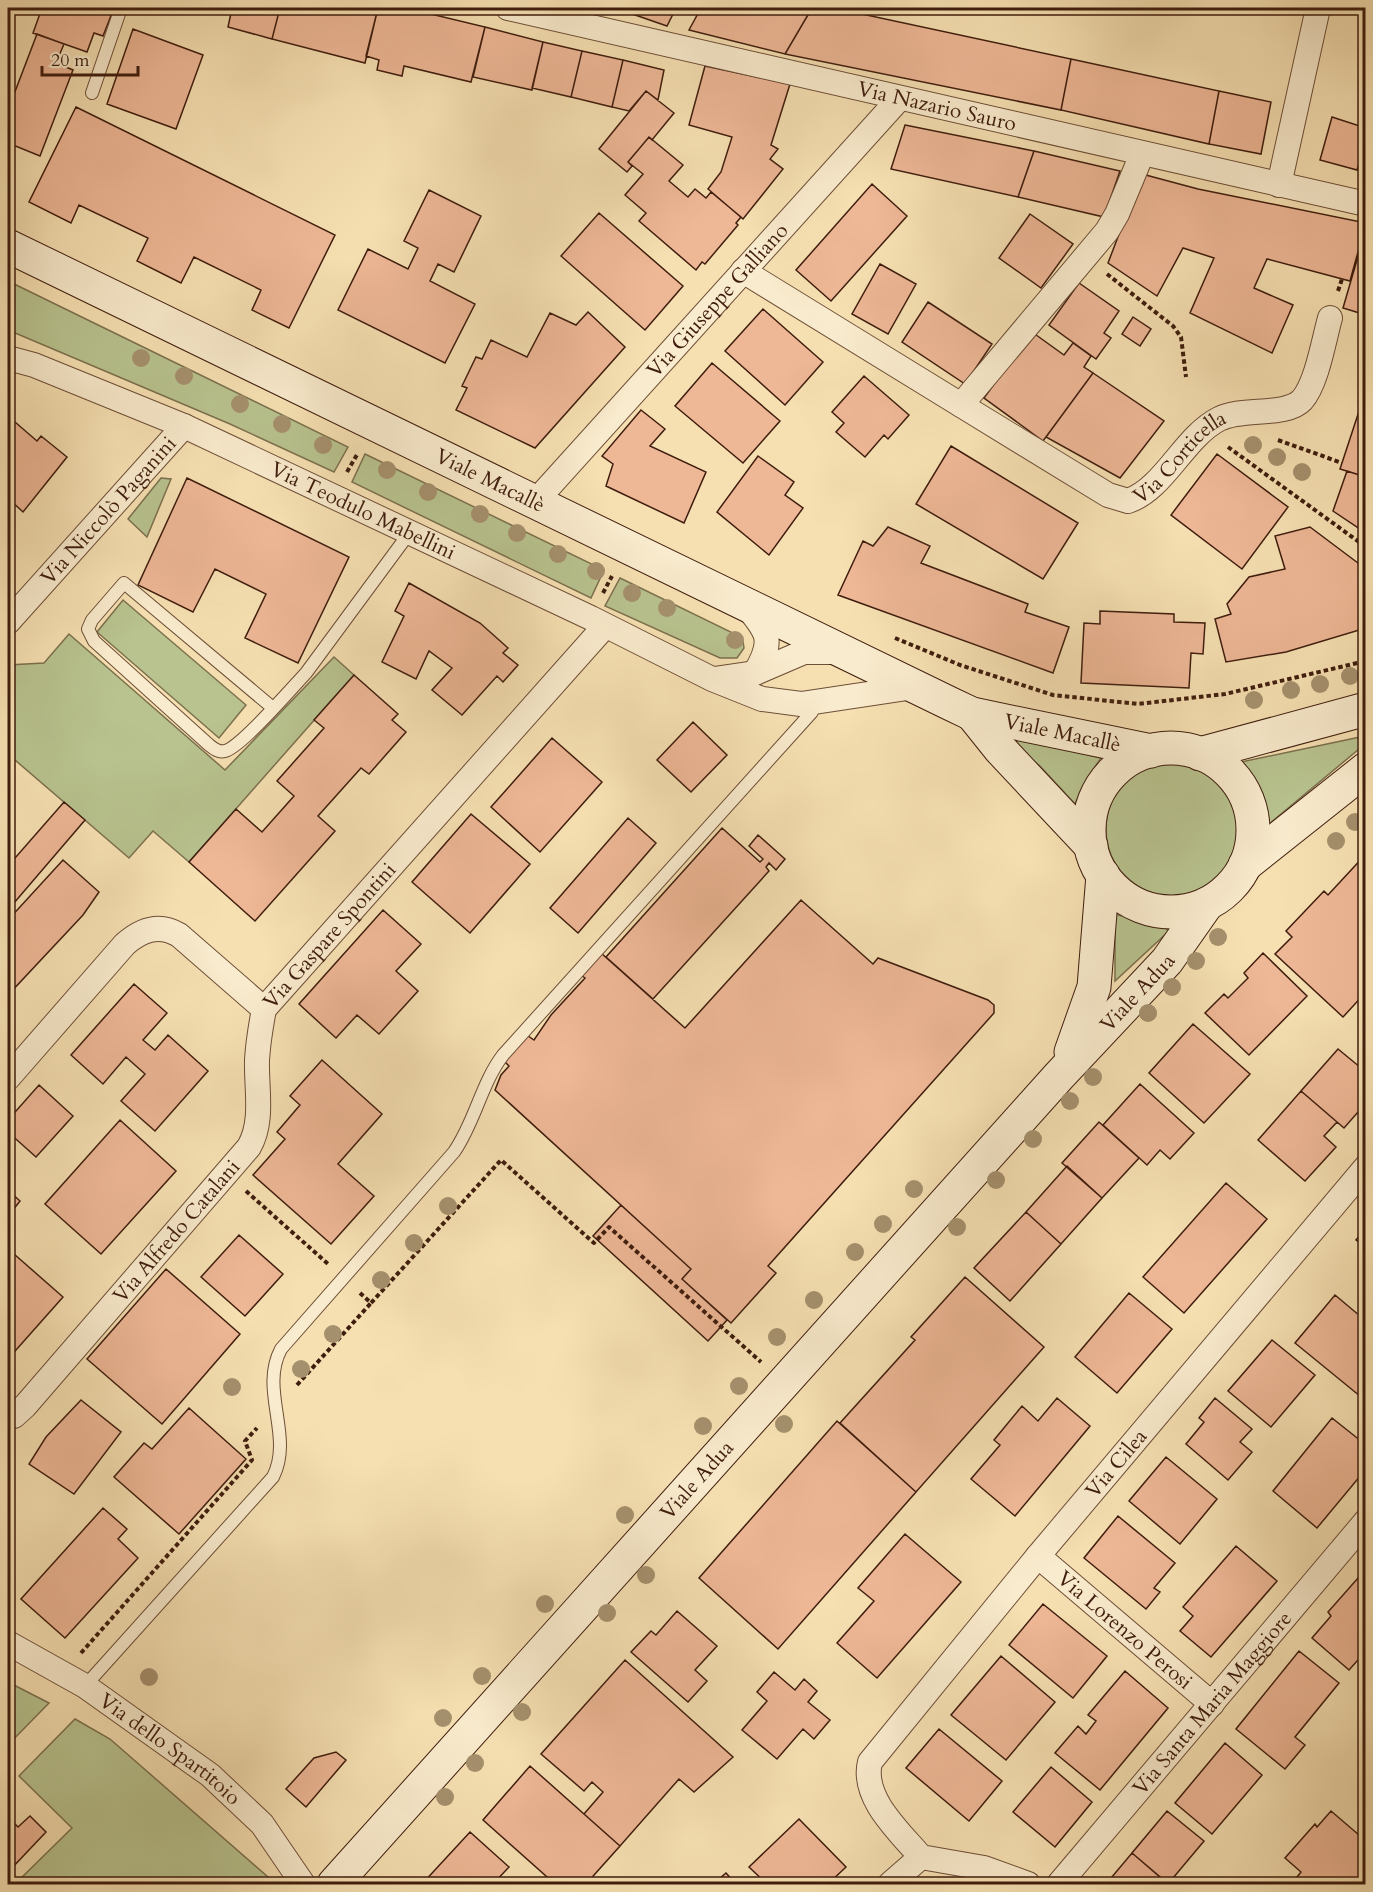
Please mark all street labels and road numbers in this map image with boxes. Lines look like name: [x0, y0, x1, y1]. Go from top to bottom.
street label: Via Nazario Sauro: [855, 74, 1019, 138]
street label: Via Giuseppe Galliano: [640, 217, 795, 384]
street label: Via Corticella: [1127, 403, 1231, 511]
street label: Via Niccolò Paganini: [34, 430, 183, 591]
street label: Viale Macallè: [430, 441, 550, 519]
street label: Via Teodulo Mabellini: [266, 454, 461, 567]
street label: Viale Macallè: [1001, 706, 1124, 759]
street label: Via Gaspare Spontini: [256, 856, 402, 1015]
street label: Viale Adua: [1093, 948, 1182, 1038]
street label: Via Alfredo Catalani: [106, 1153, 247, 1309]
street label: Via Cilea: [1079, 1423, 1154, 1504]
street label: Viale Adua: [653, 1434, 740, 1526]
street label: Via Lorenzo Perosi: [1051, 1564, 1199, 1696]
street label: Via Santa Maria Maggiore: [1126, 1605, 1298, 1801]
street label: Via dello Spartitoio: [93, 1686, 247, 1811]

